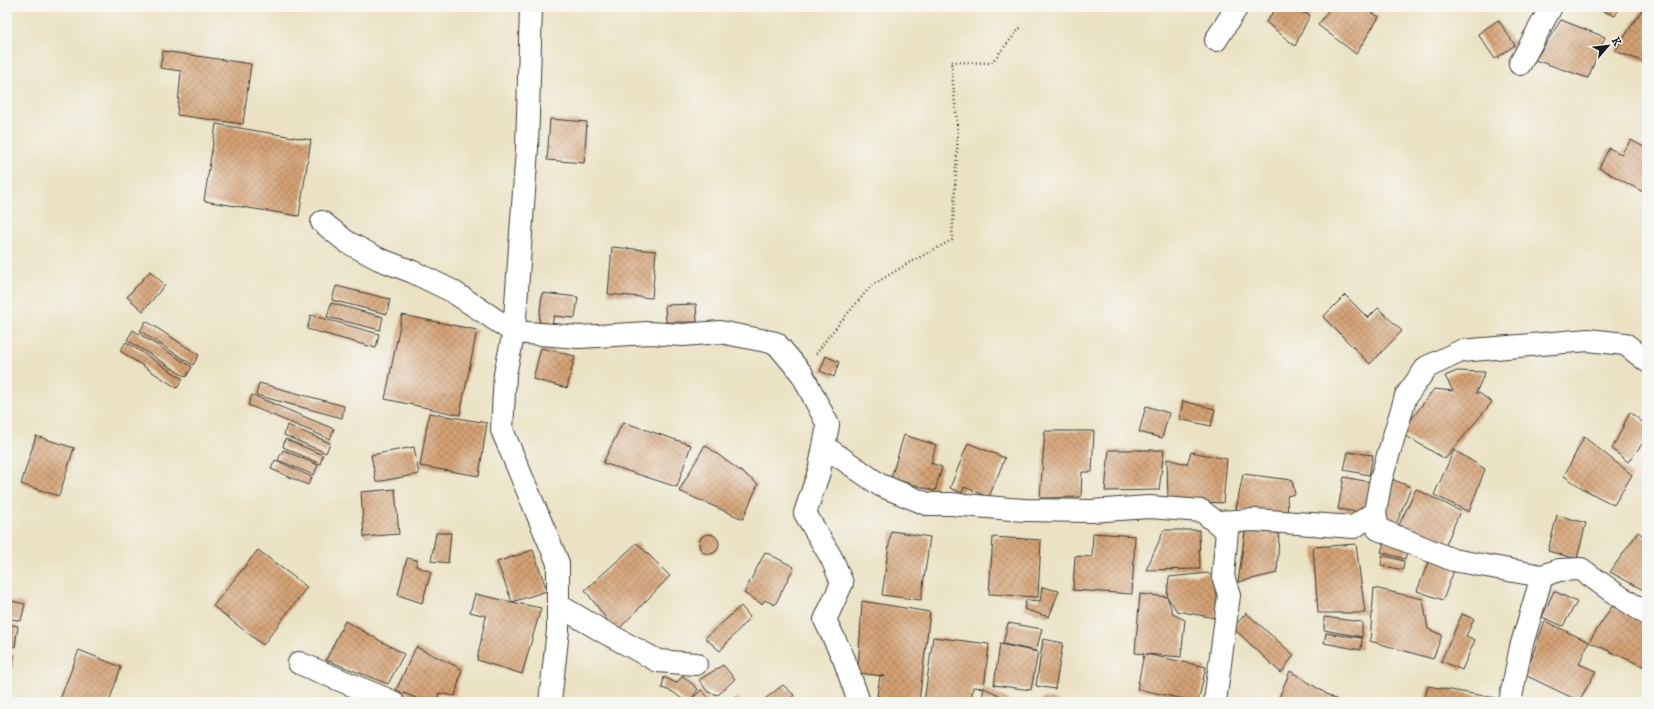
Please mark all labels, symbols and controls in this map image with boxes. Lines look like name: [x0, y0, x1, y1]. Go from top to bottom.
north arrow: [1588, 26, 1628, 66]
text: K: [1608, 35, 1624, 49]

